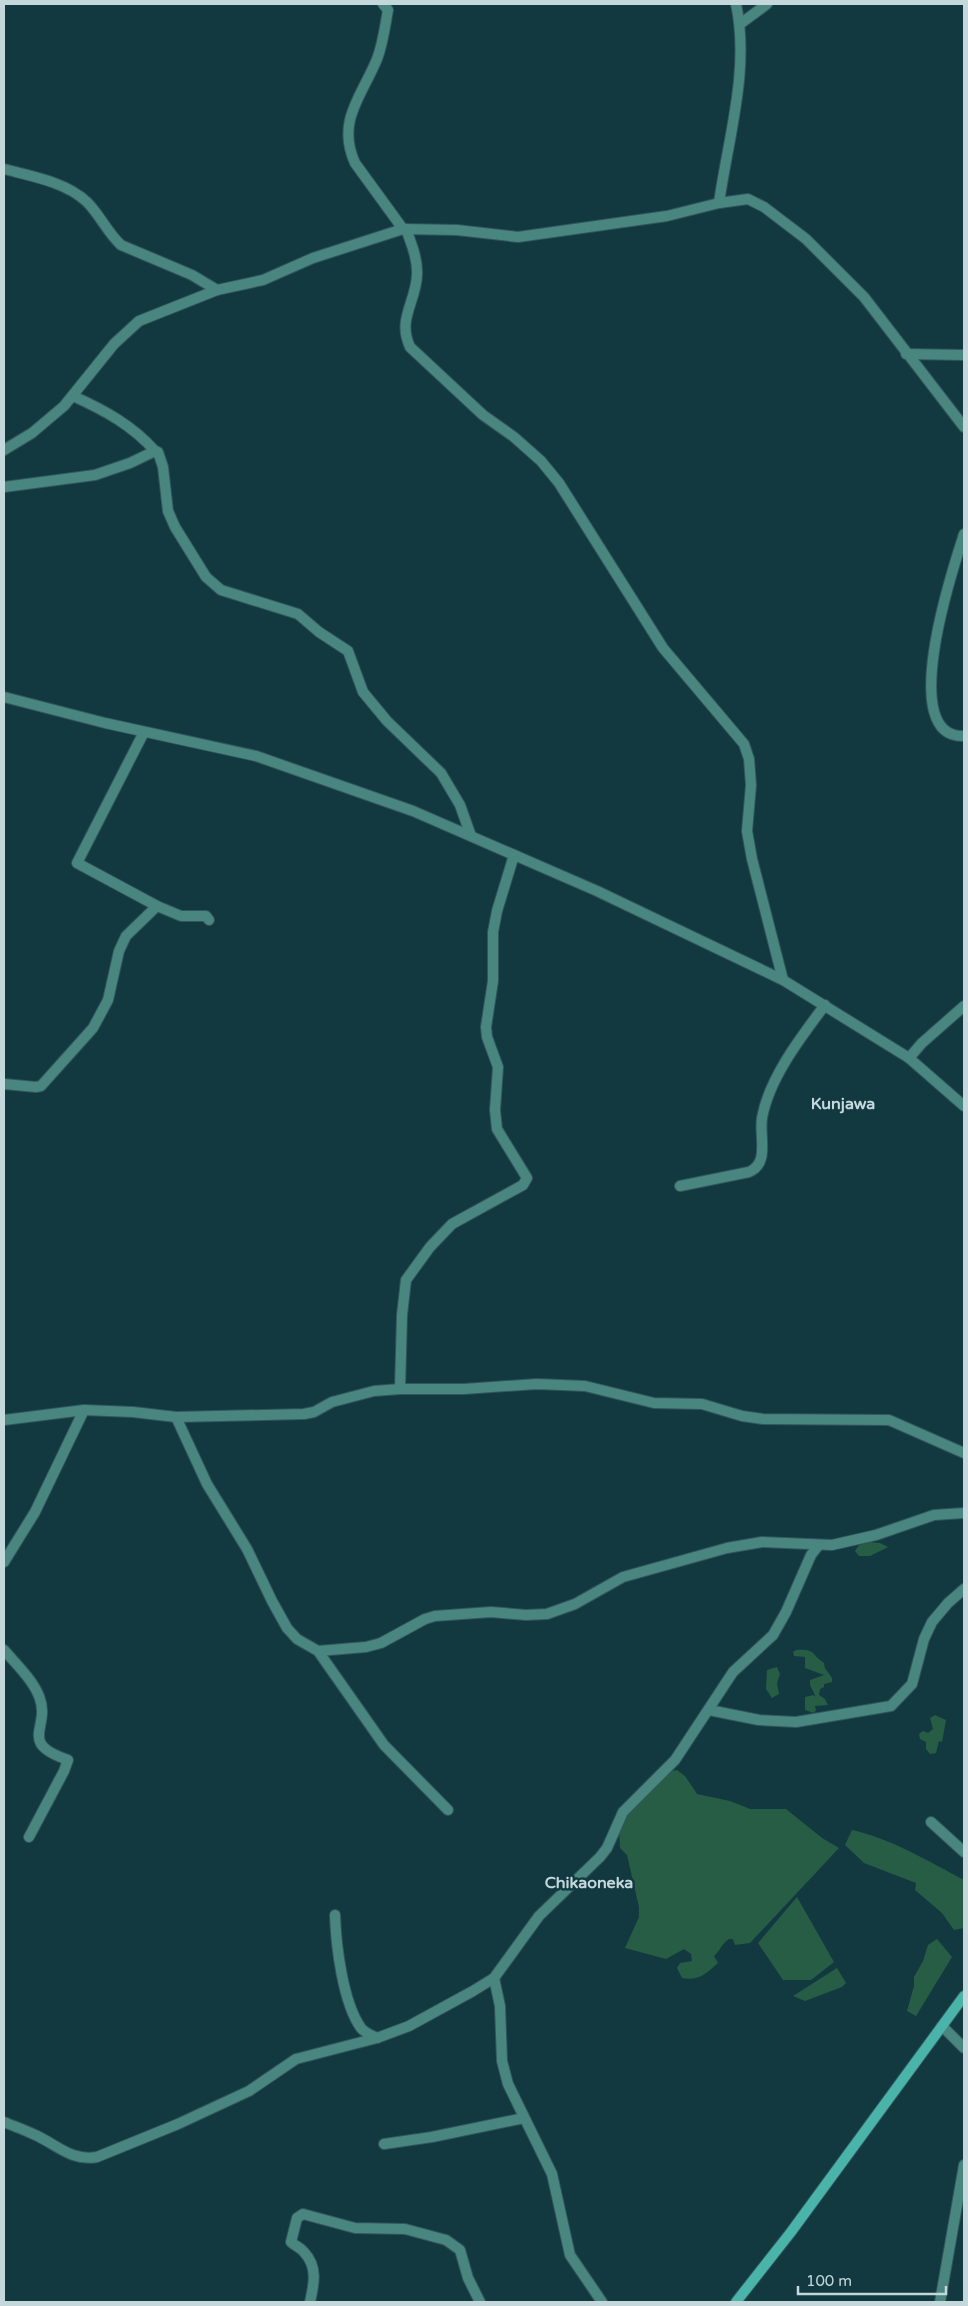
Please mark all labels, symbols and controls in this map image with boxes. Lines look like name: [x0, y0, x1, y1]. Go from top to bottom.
district label: Kunjawa: [811, 1094, 875, 1114]
district label: Chikaoneka: [545, 1873, 633, 1893]
scale bar: [798, 2264, 946, 2296]
text: 100 m: [806, 2272, 852, 2290]

